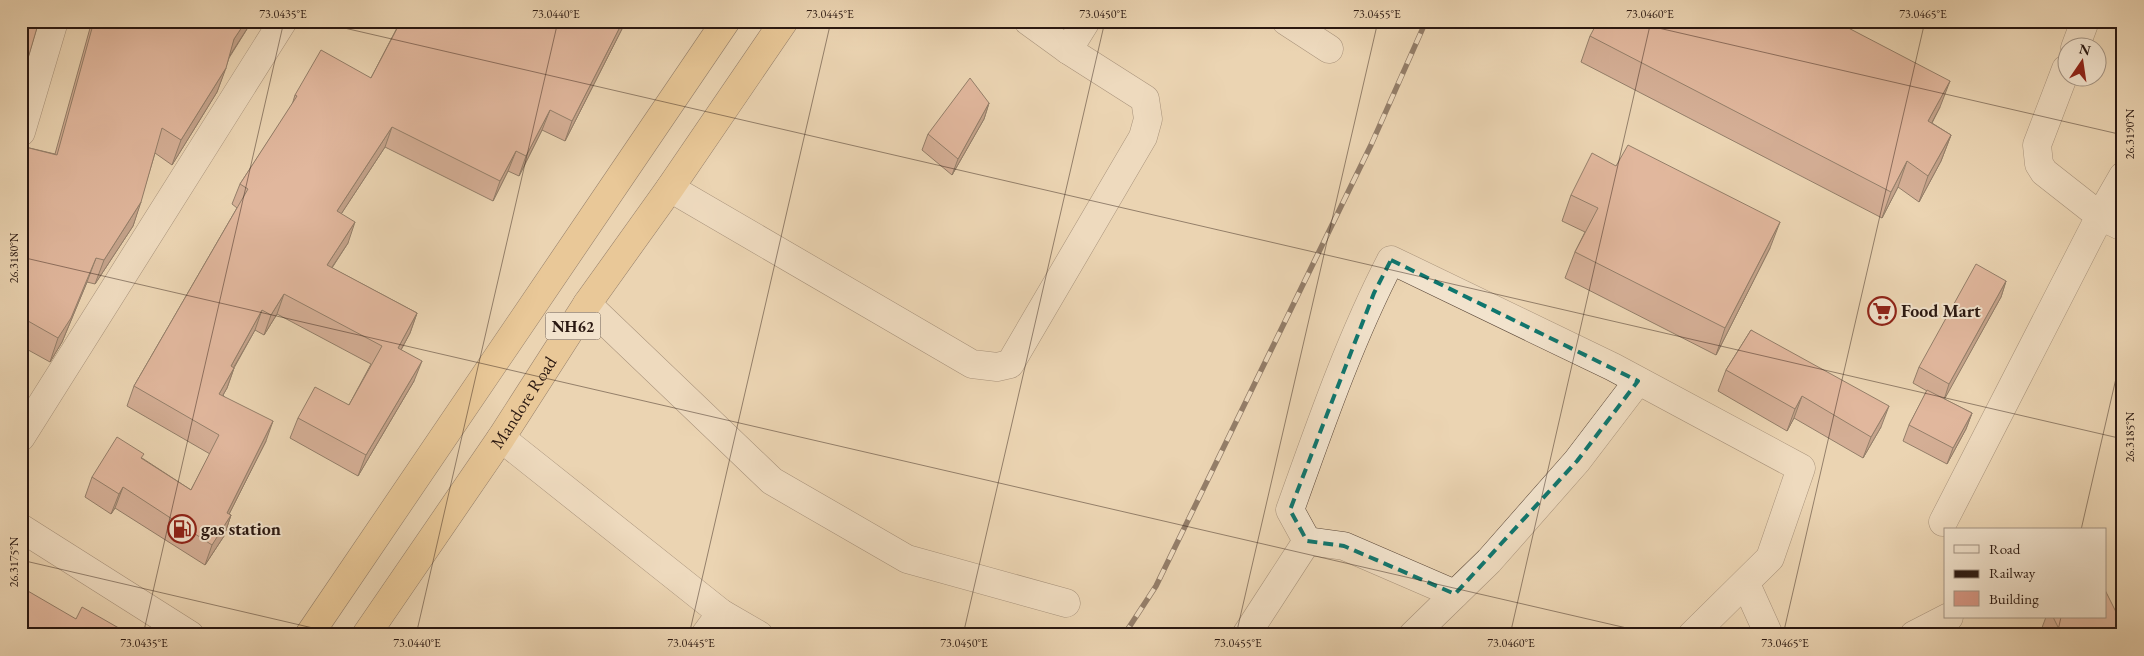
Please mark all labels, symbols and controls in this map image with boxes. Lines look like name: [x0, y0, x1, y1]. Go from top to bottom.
text: 73.0435°E: [259, 6, 307, 22]
text: 73.0440°E: [532, 6, 580, 22]
text: 73.0445°E: [806, 6, 854, 22]
text: 73.0450°E: [1079, 6, 1127, 22]
text: 73.0455°E: [1353, 6, 1401, 22]
text: 73.0460°E: [1626, 6, 1674, 22]
text: 73.0465°E: [1899, 6, 1947, 22]
north arrow: [2056, 38, 2106, 88]
text: N: [2077, 39, 2093, 60]
text: 26.3190°N: [2122, 108, 2138, 159]
text: 26.3180°N: [6, 232, 22, 283]
supermarket icon: Food Mart: [1867, 296, 1897, 326]
place label: Food Mart: [1901, 299, 1981, 322]
road number: NH62: [546, 312, 600, 340]
street label: Mandore Road: [485, 351, 562, 453]
text: 26.3185°N: [2122, 411, 2138, 462]
fuel station icon: gas station: [167, 514, 197, 544]
place label: gas station: [201, 517, 281, 540]
legend: [1944, 528, 2106, 618]
text: 26.3175°N: [6, 536, 22, 587]
text: Road: [1989, 539, 2021, 558]
text: Railway: [1989, 563, 2036, 582]
text: Building: [1989, 589, 2039, 608]
text: 73.0435°E: [120, 635, 168, 651]
text: 73.0440°E: [393, 635, 441, 651]
text: 73.0445°E: [667, 635, 715, 651]
text: 73.0450°E: [940, 635, 988, 651]
text: 73.0455°E: [1214, 635, 1262, 651]
text: 73.0460°E: [1487, 635, 1535, 651]
text: 73.0465°E: [1761, 635, 1809, 651]

